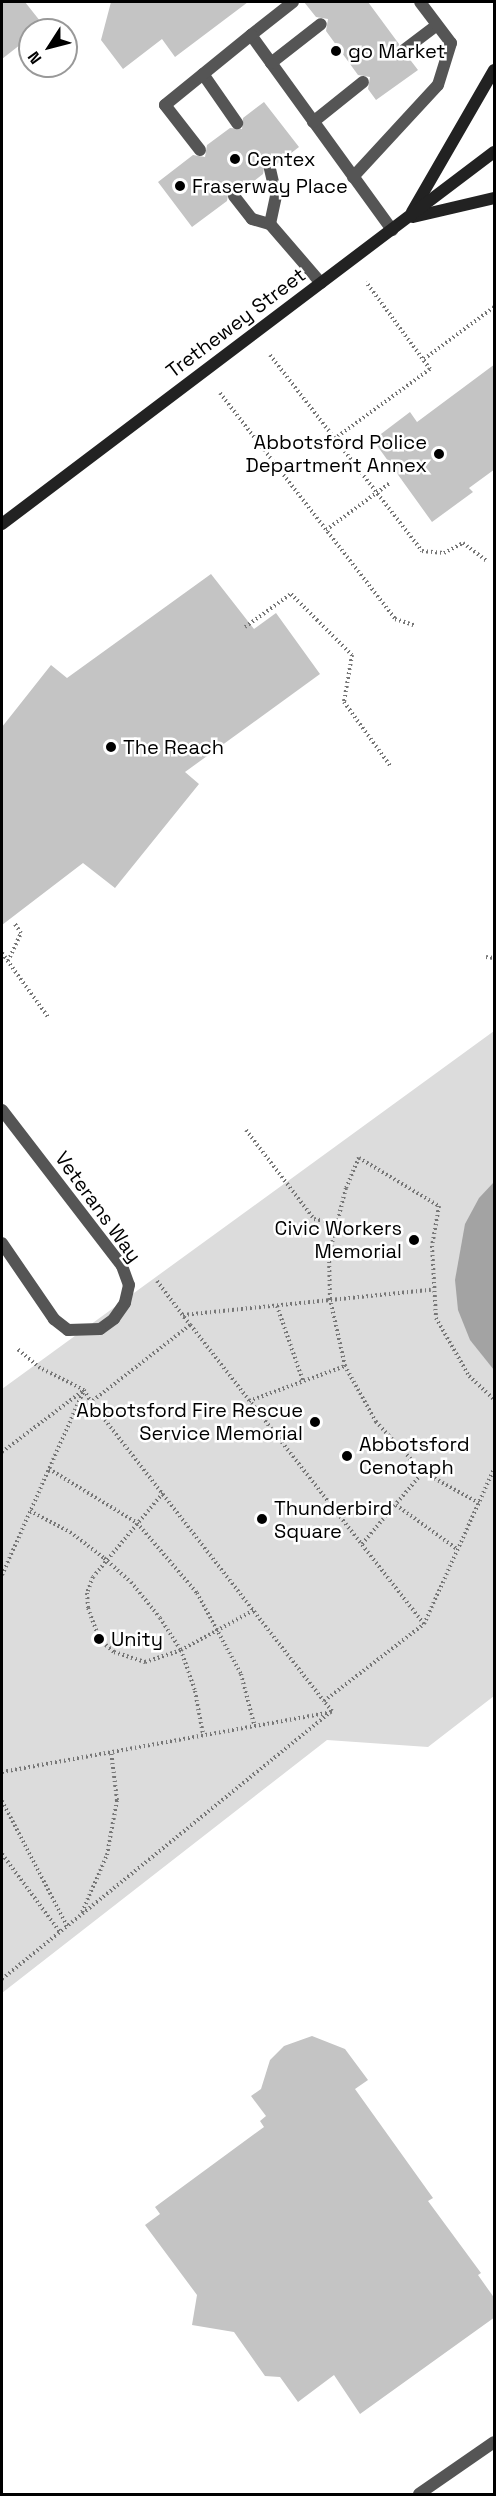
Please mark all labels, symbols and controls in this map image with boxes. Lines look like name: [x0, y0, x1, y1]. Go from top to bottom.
north arrow: [18, 18, 78, 78]
place label: go Market: [348, 39, 446, 63]
marker: go Market: [329, 44, 343, 58]
text: N: [23, 47, 46, 68]
place label: Centex: [247, 147, 316, 171]
marker: Centex: [228, 152, 242, 166]
place label: Fraserway Place: [192, 174, 348, 198]
marker: Fraserway Place: [173, 179, 187, 193]
street label: Trethewey Street: [162, 263, 310, 383]
place label: Abbotsford Police Department Annex: [245, 430, 427, 477]
marker: Abbotsford Police Department Annex: [432, 447, 446, 461]
place label: The Reach: [123, 735, 224, 759]
marker: The Reach: [104, 740, 118, 754]
street label: Veterans Way: [50, 1147, 146, 1267]
place label: Civic Workers Memorial: [274, 1216, 402, 1263]
marker: Civic Workers Memorial: [407, 1233, 421, 1247]
place label: Abbotsford Fire Rescue Service Memorial: [76, 1398, 303, 1445]
marker: Abbotsford Fire Rescue Service Memorial: [308, 1415, 322, 1429]
place label: Abbotsford Cenotaph: [359, 1432, 470, 1479]
marker: Abbotsford Cenotaph: [340, 1449, 354, 1463]
place label: Thunderbird Square: [274, 1496, 392, 1543]
marker: Thunderbird Square: [255, 1512, 269, 1526]
place label: Unity: [111, 1627, 163, 1651]
marker: Unity: [92, 1632, 106, 1646]

